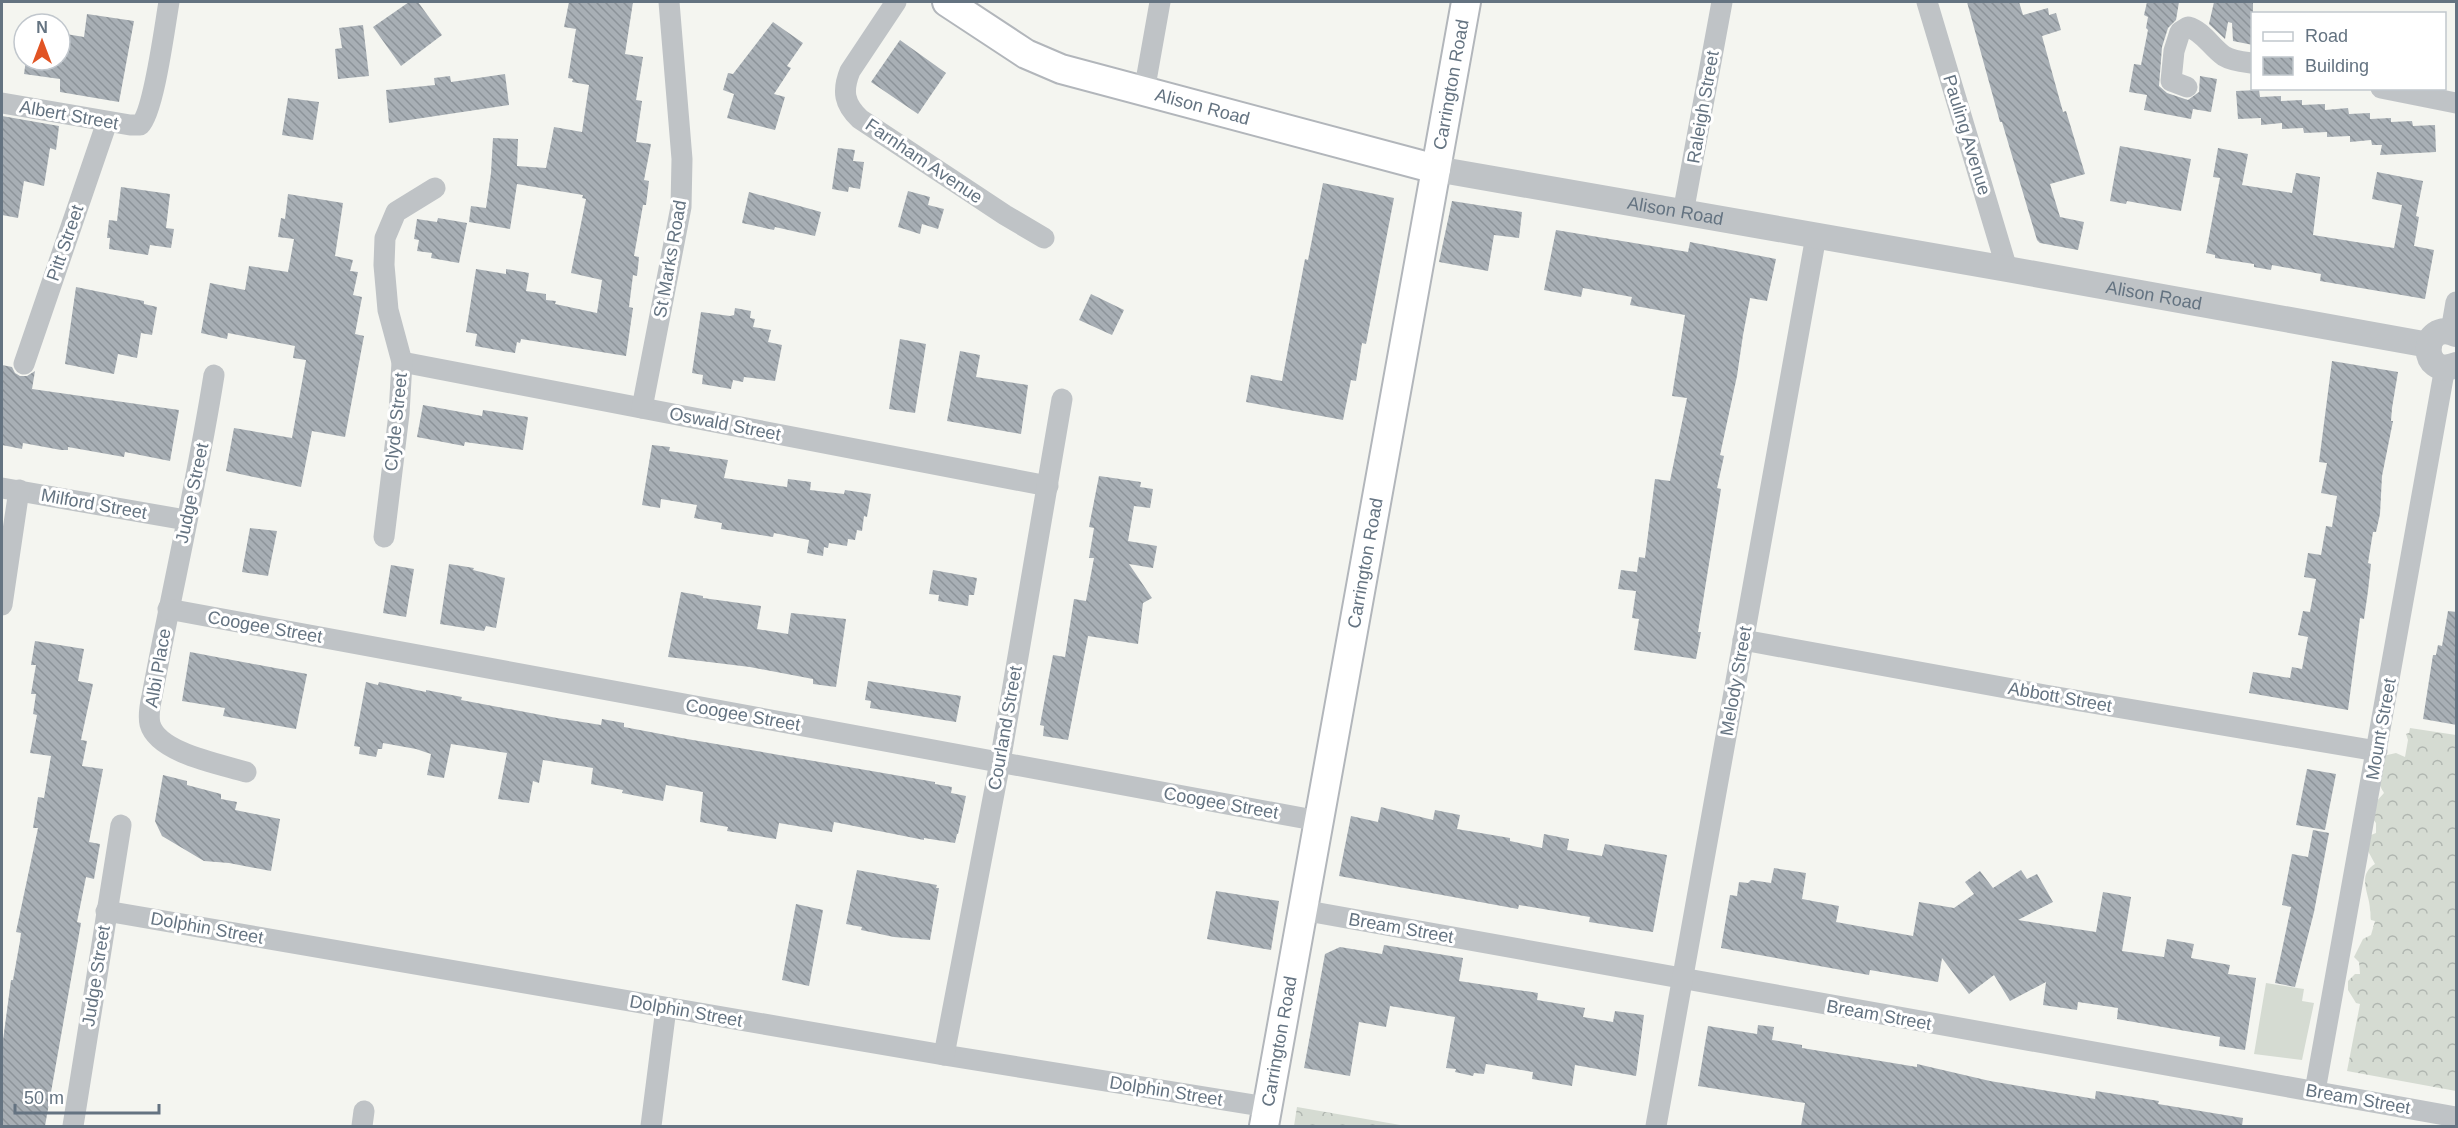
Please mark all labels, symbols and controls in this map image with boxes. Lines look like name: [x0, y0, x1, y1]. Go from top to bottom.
north arrow: [12, 12, 72, 72]
legend: [2251, 12, 2446, 90]
street label: Carrington Road: [1430, 18, 1473, 151]
text: N: [36, 19, 48, 36]
text: Road: [2305, 26, 2348, 46]
street label: Raleigh Street: [1683, 49, 1723, 165]
text: Building: [2305, 56, 2369, 76]
street label: Pauling Avenue: [1939, 72, 1995, 198]
street label: Alison Road: [1153, 85, 1252, 129]
street label: Albert Street: [18, 96, 120, 134]
street label: Farnham Avenue: [862, 114, 986, 208]
street label: Alison Road: [1626, 193, 1725, 229]
street label: St Marks Road: [650, 199, 690, 319]
street label: Pitt Street: [43, 202, 87, 284]
street label: Alison Road: [2104, 277, 2204, 314]
street label: Clyde Street: [381, 372, 411, 472]
street label: Oswald Street: [668, 403, 782, 445]
street label: Judge Street: [172, 441, 212, 545]
street label: Milford Street: [40, 485, 148, 523]
street label: Carrington Road: [1344, 496, 1387, 630]
street label: Coogee Street: [206, 607, 324, 647]
street label: Melody Street: [1717, 625, 1755, 737]
street label: Albi Place: [141, 627, 175, 709]
street label: Courland Street: [984, 664, 1026, 792]
street label: Mount Street: [2362, 677, 2400, 781]
street label: Abbott Street: [2007, 678, 2113, 716]
street label: Coogee Street: [684, 695, 802, 735]
street label: Coogee Street: [1162, 783, 1280, 823]
street label: Dolphin Street: [149, 908, 265, 948]
street label: Bream Street: [1347, 909, 1455, 947]
street label: Judge Street: [78, 924, 114, 1028]
street label: Carrington Road: [1258, 975, 1301, 1108]
street label: Dolphin Street: [628, 991, 744, 1031]
street label: Bream Street: [1825, 996, 1933, 1034]
street label: Dolphin Street: [1108, 1072, 1224, 1110]
scale bar: [15, 1077, 159, 1115]
street label: Bream Street: [2304, 1080, 2412, 1118]
text: 50 m: [24, 1088, 64, 1108]

